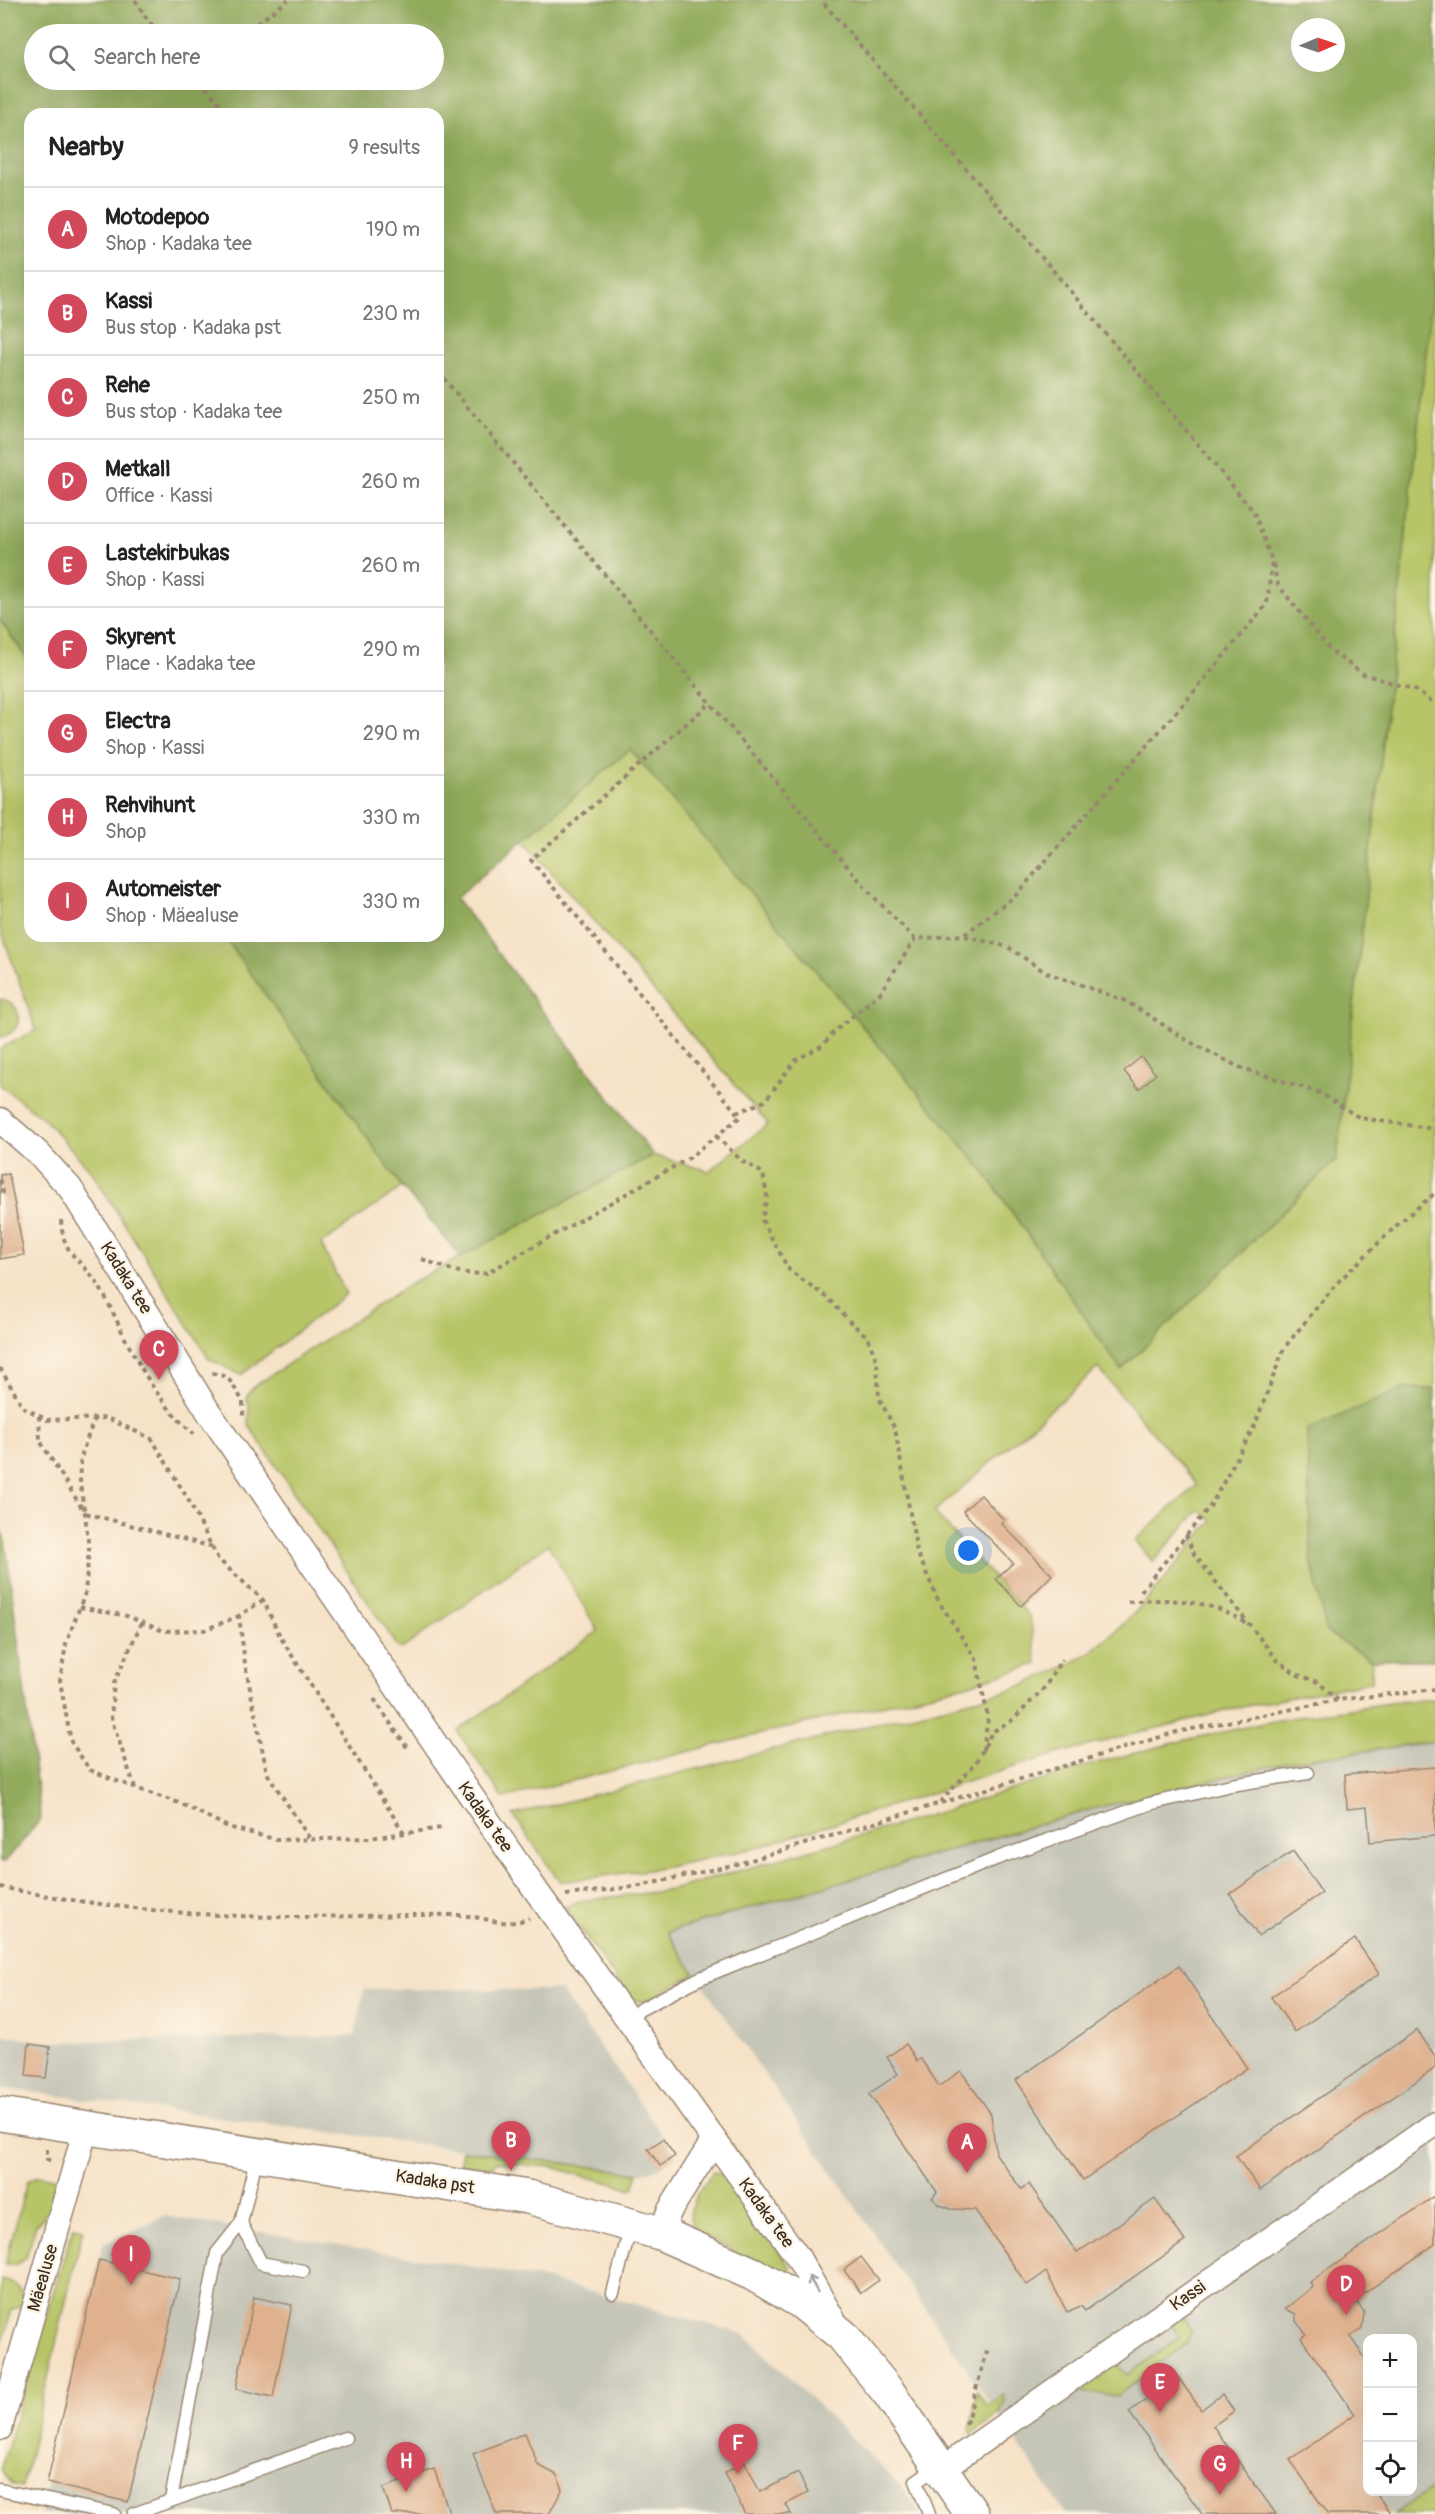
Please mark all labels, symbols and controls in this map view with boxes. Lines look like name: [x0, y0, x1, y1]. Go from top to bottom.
north arrow: [1291, 18, 1345, 72]
search box: [24, 24, 444, 90]
icon: search: [45, 41, 78, 74]
text: Search here: [93, 43, 200, 71]
text: Nearby: [48, 131, 124, 163]
text: 9 results: [348, 135, 420, 160]
text: Motodepoo: [105, 203, 209, 231]
text: A: [61, 217, 74, 242]
text: 190 m: [366, 217, 420, 242]
text: Shop · Kadaka tee: [105, 231, 252, 256]
text: Kassi: [105, 287, 152, 315]
text: B: [62, 301, 73, 326]
text: 230 m: [363, 301, 420, 326]
text: Bus stop · Kadaka pst: [105, 315, 281, 340]
text: Rehe: [105, 371, 150, 399]
text: C: [61, 385, 74, 410]
text: 250 m: [362, 385, 420, 410]
text: Bus stop · Kadaka tee: [105, 399, 282, 424]
text: Metkall: [105, 455, 170, 483]
text: D: [61, 469, 74, 494]
text: 260 m: [361, 469, 420, 494]
text: Office · Kassi: [105, 483, 212, 508]
text: Lastekirbukas: [105, 539, 229, 567]
text: E: [62, 553, 73, 578]
text: 260 m: [361, 553, 420, 578]
text: Shop · Kassi: [105, 567, 204, 592]
text: Skyrent: [105, 623, 175, 651]
text: F: [61, 637, 74, 662]
text: 290 m: [363, 637, 420, 662]
text: Place · Kadaka tee: [105, 651, 255, 676]
text: Electra: [105, 707, 171, 735]
text: G: [61, 721, 74, 746]
text: 290 m: [363, 721, 420, 746]
text: Shop · Kassi: [105, 735, 204, 760]
text: Rehvihunt: [105, 791, 195, 819]
text: H: [61, 805, 74, 830]
text: 330 m: [362, 805, 420, 830]
text: Shop: [105, 819, 146, 844]
text: Automeister: [105, 875, 221, 903]
text: I: [65, 889, 70, 914]
text: 330 m: [362, 889, 420, 914]
text: Shop · Mäealuse: [105, 903, 238, 928]
street label: Kadaka tee: [95, 1237, 157, 1319]
pin: C: [140, 1330, 178, 1380]
your location: [954, 1536, 983, 1565]
street label: Kadaka tee: [452, 1777, 518, 1857]
pin: B: [492, 2122, 530, 2171]
pin: A: [948, 2124, 986, 2173]
street label: Kadaka pst: [394, 2164, 477, 2200]
street label: Kadaka tee: [733, 2173, 799, 2253]
pin: I: [112, 2236, 150, 2285]
street label: Mäealuse: [22, 2242, 64, 2314]
pin: D: [1326, 2266, 1366, 2315]
one-way arrow: [807, 2276, 819, 2293]
street label: Kassi: [1166, 2276, 1210, 2316]
map controls: [1363, 2334, 1417, 2496]
button: +: [1363, 2334, 1417, 2388]
pin: E: [1140, 2364, 1180, 2413]
button: −: [1363, 2388, 1417, 2442]
pin: F: [718, 2424, 758, 2474]
pin: H: [386, 2442, 426, 2492]
button: locate: [1363, 2442, 1417, 2496]
pin: G: [1200, 2446, 1240, 2495]

